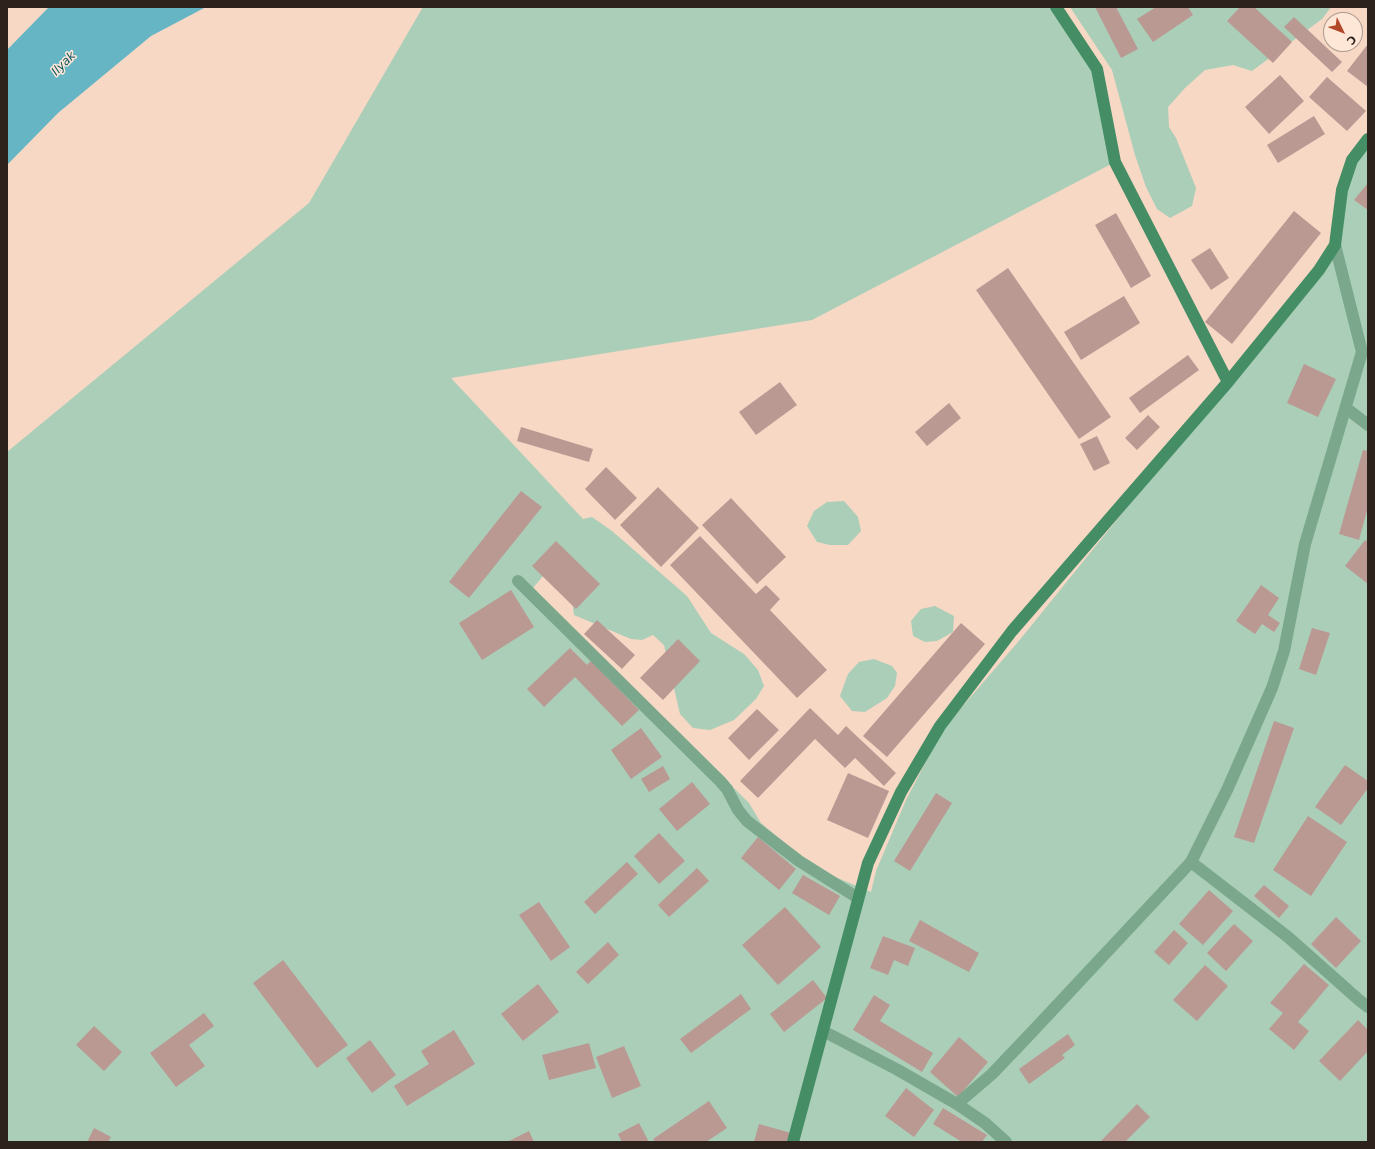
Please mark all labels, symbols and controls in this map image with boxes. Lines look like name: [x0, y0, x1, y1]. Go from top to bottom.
north arrow: [1323, 12, 1363, 52]
text: С: [1344, 32, 1359, 47]
water label: Ilyak: [49, 49, 79, 79]

